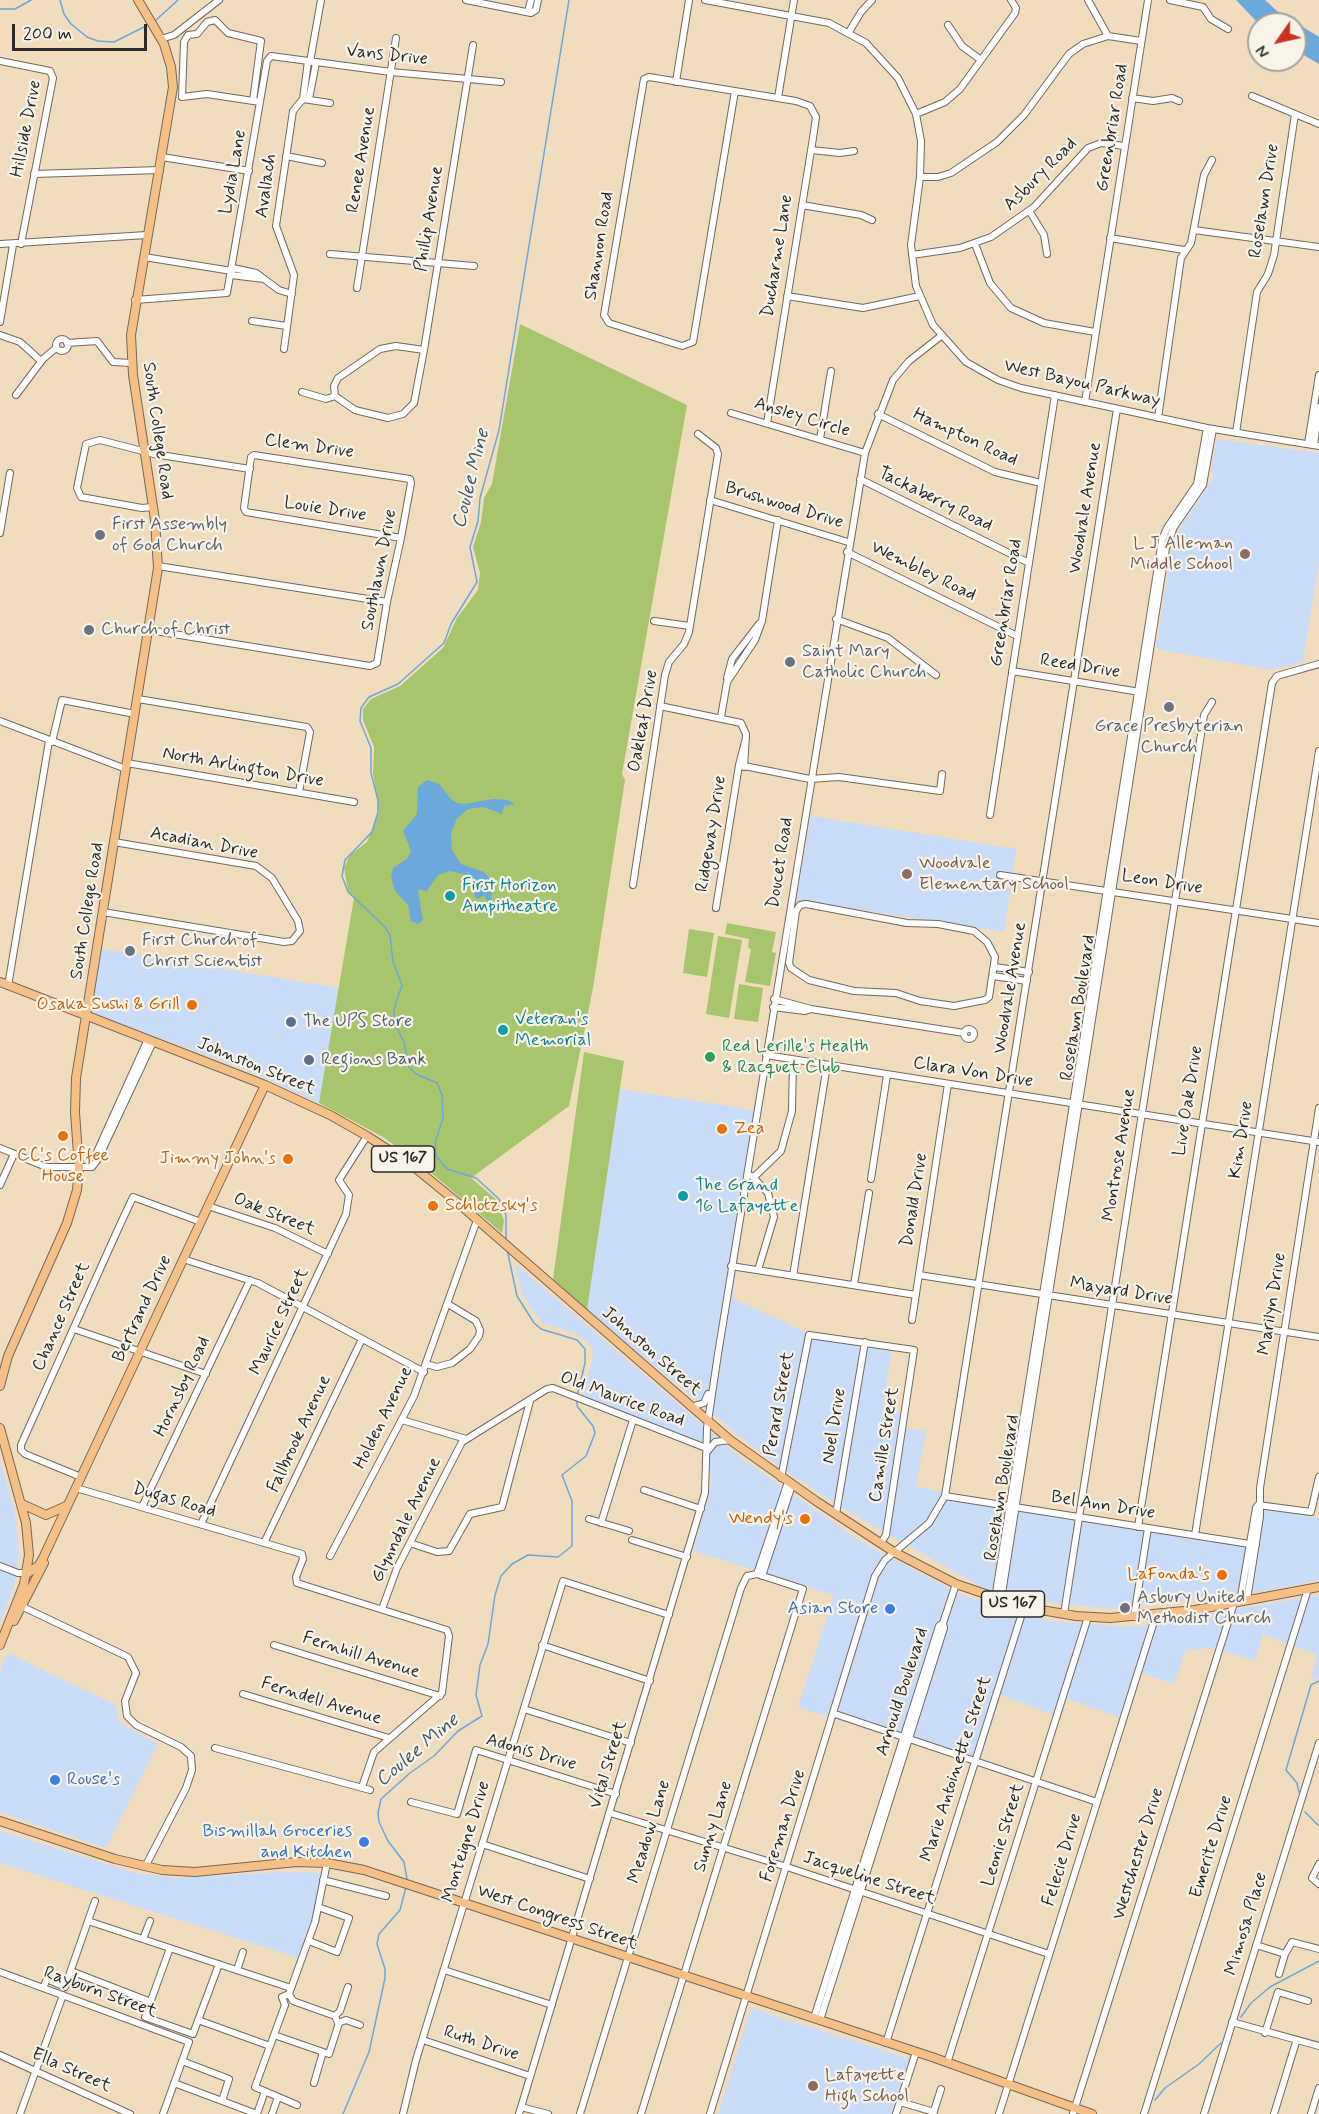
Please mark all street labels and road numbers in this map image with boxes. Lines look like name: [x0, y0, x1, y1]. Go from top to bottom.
street label: Vans Drive: [345, 41, 429, 71]
street label: Greenbriar Road: [1092, 63, 1134, 193]
street label: Hillside Drive: [7, 79, 47, 179]
street label: Renee Avenue: [343, 105, 381, 215]
street label: Lydia Lane: [216, 128, 252, 216]
street label: Asbury Road: [1000, 134, 1082, 216]
street label: Roselawn Drive: [1245, 142, 1285, 260]
street label: Avallach: [252, 152, 282, 220]
street label: Phillip Avenue: [411, 165, 449, 273]
street label: Shannon Road: [581, 190, 619, 302]
street label: Ducharme Lane: [758, 193, 798, 319]
street label: West Bayou Parkway: [1002, 355, 1162, 413]
street label: South College Road: [137, 361, 177, 501]
street label: Ansley Circle: [751, 393, 853, 443]
street label: Hampton Road: [909, 404, 1021, 472]
street label: Clem Drive: [263, 430, 355, 464]
street label: Woodvale Avenue: [1065, 441, 1107, 575]
street label: Tackaberry Road: [874, 463, 996, 537]
street label: Brushwood Drive: [722, 478, 846, 534]
street label: Louie Drive: [282, 493, 368, 527]
street label: Southlawn Drive: [358, 508, 402, 632]
street label: Wembley Road: [867, 537, 979, 607]
street label: Greenbriar Road: [986, 538, 1028, 668]
street label: Reed Drive: [1038, 650, 1122, 684]
street label: Oakleaf Drive: [624, 668, 664, 774]
street label: North Arlington Drive: [161, 743, 325, 793]
street label: Ridgeway Drive: [692, 774, 732, 894]
street label: Doucet Road: [763, 816, 799, 910]
street label: Acadian Drive: [148, 823, 260, 865]
street label: South College Road: [67, 841, 109, 981]
street label: Leon Drive: [1120, 866, 1204, 900]
street label: Woodvale Avenue: [990, 921, 1032, 1055]
street label: Roselawn Boulevard: [1057, 933, 1101, 1083]
street label: Johnston Street: [194, 1033, 318, 1101]
street label: Live Oak Drive: [1170, 1044, 1208, 1158]
street label: Clara Von Drive: [911, 1053, 1035, 1093]
street label: Montrose Avenue: [1099, 1087, 1141, 1223]
street label: Kim Drive: [1225, 1100, 1259, 1180]
road number: US 167: [372, 1146, 434, 1172]
street label: Donald Drive: [897, 1152, 933, 1248]
street label: Oak Street: [230, 1189, 318, 1241]
street label: Marilyn Drive: [1254, 1251, 1292, 1357]
street label: Bertrand Drive: [109, 1252, 177, 1366]
street label: Chance Street: [28, 1259, 96, 1375]
street label: Maurice Street: [246, 1265, 314, 1379]
street label: Mayard Drive: [1068, 1273, 1174, 1311]
street label: Johnston Street: [597, 1303, 705, 1401]
street label: Hornsby Road: [150, 1333, 216, 1441]
street label: Perard Street: [760, 1350, 800, 1458]
street label: Holden Avenue: [350, 1363, 418, 1473]
street label: Old Maurice Road: [557, 1367, 687, 1433]
street label: Fallbrook Avenue: [263, 1372, 337, 1496]
street label: Camille Street: [865, 1386, 905, 1504]
street label: Noel Drive: [818, 1387, 852, 1465]
street label: Roselawn Boulevard: [981, 1413, 1025, 1563]
street label: Glynndale Avenue: [367, 1454, 447, 1586]
street label: Dugas Road: [130, 1479, 218, 1523]
street label: Bel Ann Drive: [1049, 1487, 1157, 1525]
road number: US 167: [982, 1591, 1044, 1617]
street label: Arnould Boulevard: [872, 1625, 934, 1759]
street label: Fernhill Avenue: [300, 1628, 422, 1684]
street label: Ferndell Avenue: [258, 1673, 384, 1731]
street label: Marie Antoinette Street: [917, 1673, 997, 1865]
street label: Vital Street: [585, 1718, 633, 1812]
street label: Adonis Drive: [483, 1730, 579, 1776]
street label: Foreman Drive: [757, 1767, 811, 1885]
street label: Meadow Lane: [624, 1778, 676, 1886]
street label: Monteigne Drive: [438, 1779, 496, 1905]
street label: Sunny Lane: [690, 1779, 738, 1875]
street label: Leonie Street: [978, 1781, 1030, 1889]
street label: Westchester Drive: [1109, 1785, 1169, 1923]
street label: Emerite Drive: [1186, 1793, 1238, 1901]
street label: Felecie Drive: [1039, 1811, 1087, 1909]
street label: Jacqueline Street: [800, 1847, 938, 1911]
street label: Mimosa Place: [1221, 1870, 1273, 1978]
street label: West Congress Street: [474, 1880, 640, 1956]
street label: Rayburn Street: [40, 1962, 160, 2024]
street label: Ruth Drive: [440, 2022, 522, 2066]
street label: Ella Street: [28, 2044, 114, 2098]

